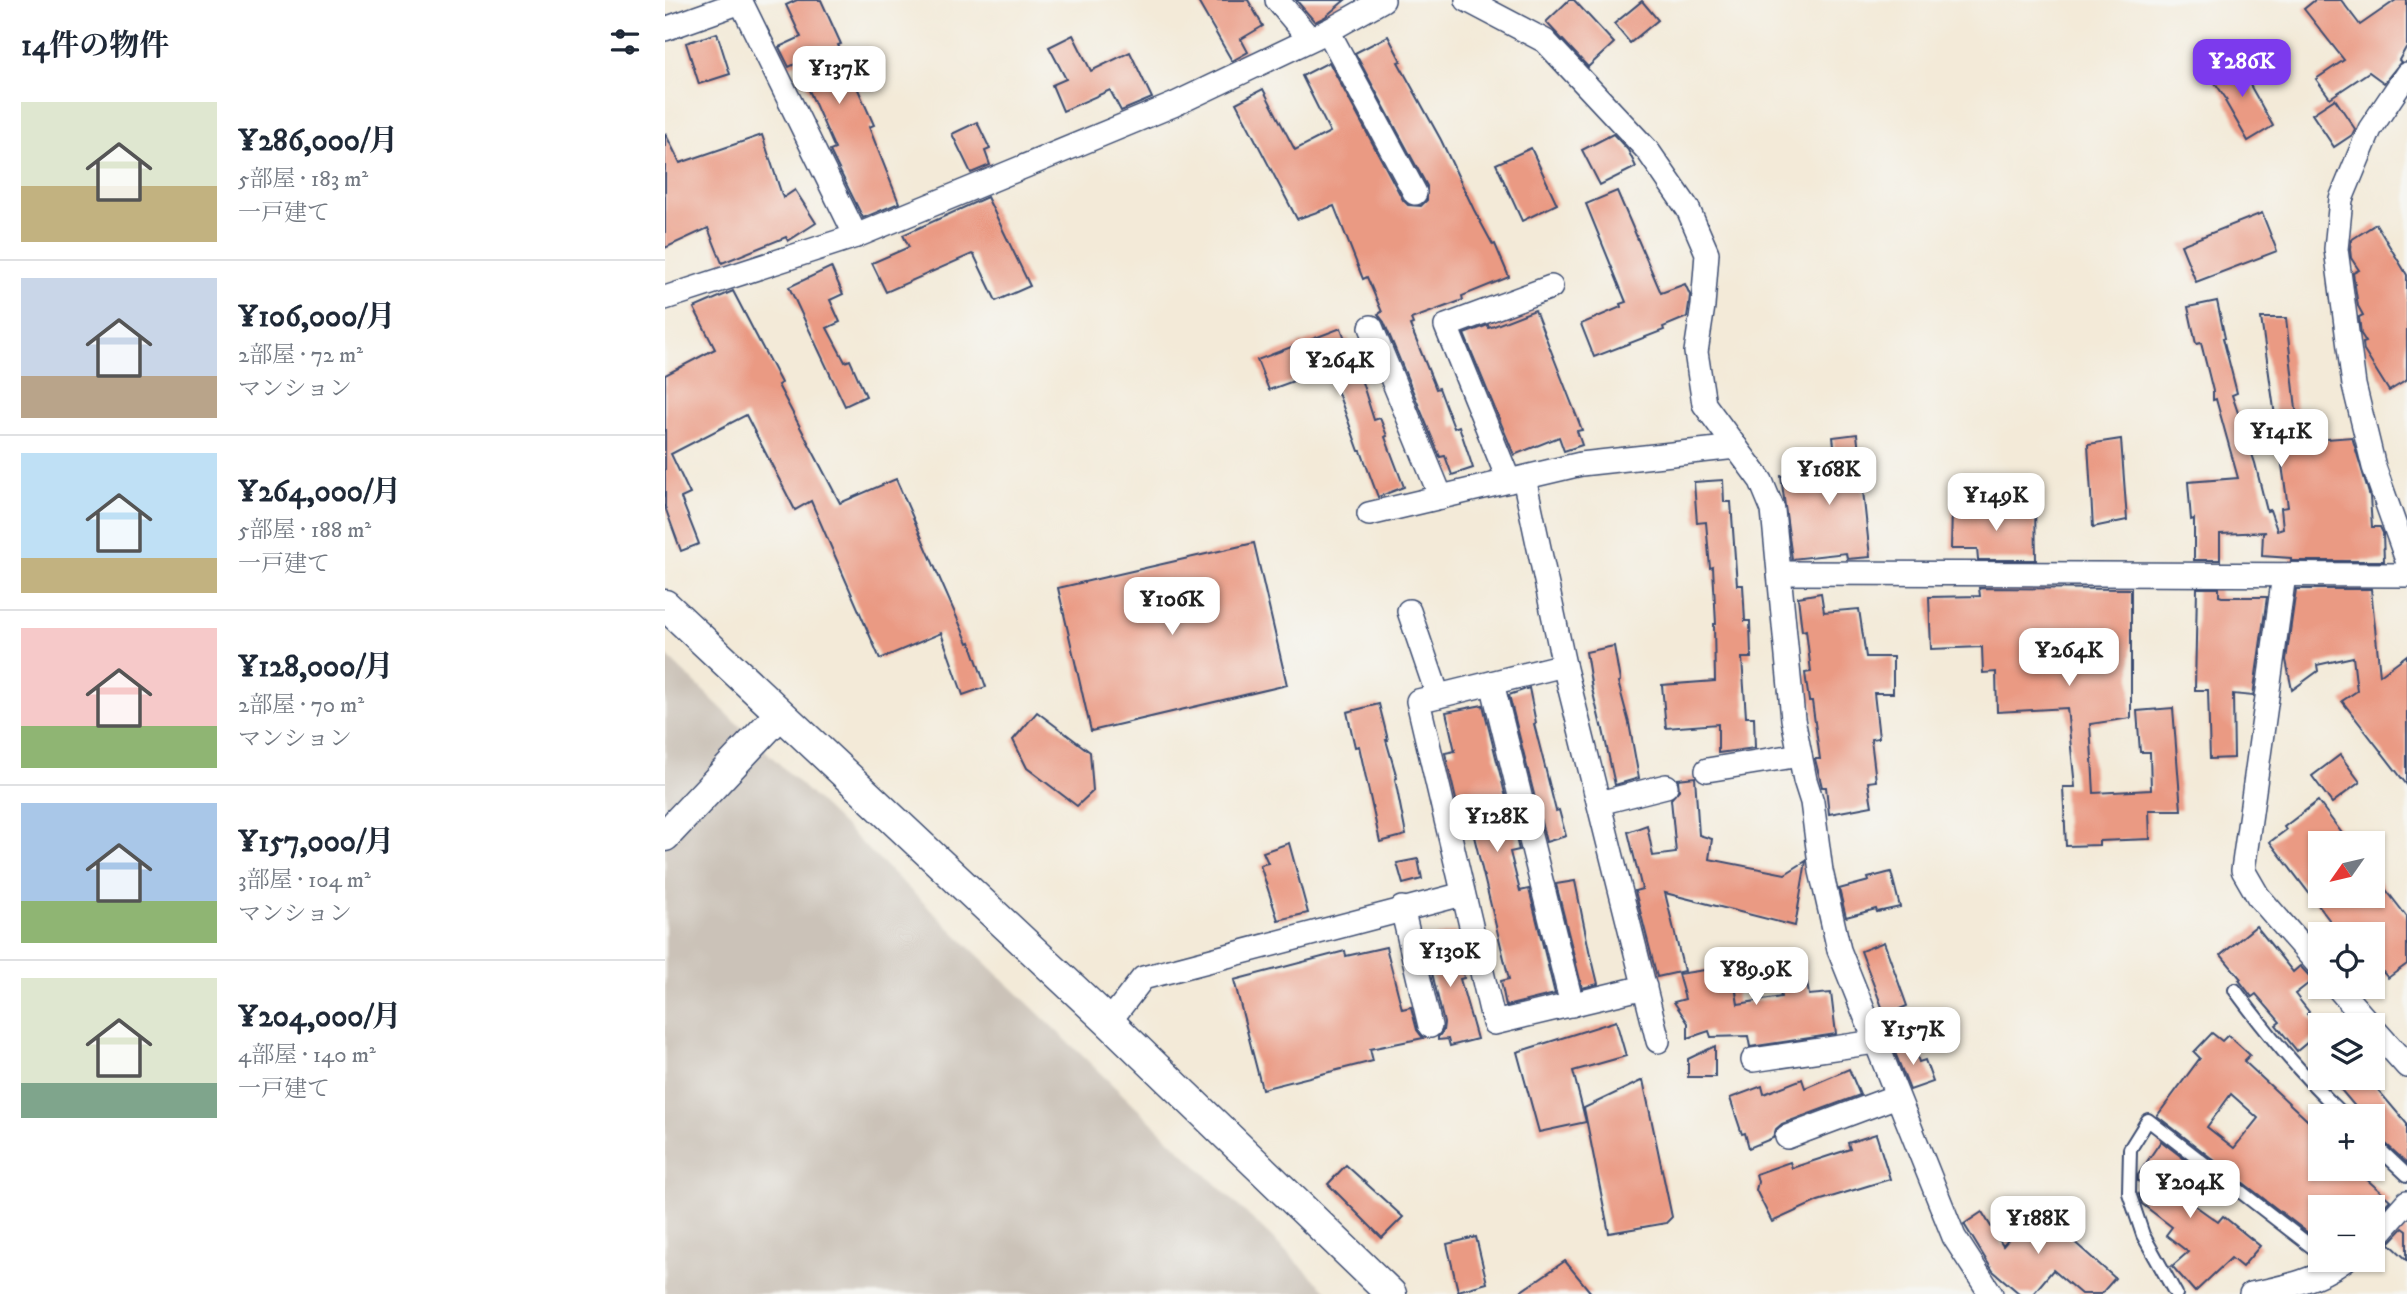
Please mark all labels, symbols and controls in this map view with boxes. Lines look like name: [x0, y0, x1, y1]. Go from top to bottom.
icon: filters: [606, 23, 644, 61]
text: 14件の物件: [21, 28, 169, 65]
pin: ¥286K: [2193, 40, 2291, 99]
pin: ¥137K: [790, 46, 888, 106]
text: ¥286K: [2209, 47, 2275, 76]
text: ¥137K: [809, 54, 869, 83]
text: ¥286,000/月: [238, 123, 398, 160]
icon: home: [77, 130, 161, 214]
text: 5部屋 · 183 m²: [238, 165, 368, 194]
text: 一戸建て: [238, 199, 330, 228]
text: ¥106,000/月: [238, 299, 395, 336]
icon: home: [77, 306, 161, 390]
pin: ¥264K: [1291, 338, 1389, 398]
text: 2部屋 · 72 m²: [238, 341, 363, 370]
text: ¥264K: [1306, 346, 1374, 375]
text: マンション: [238, 375, 352, 404]
pin: ¥141K: [2232, 410, 2330, 469]
text: ¥141K: [2250, 417, 2312, 446]
pin: ¥168K: [1780, 448, 1878, 507]
text: ¥168K: [1797, 455, 1861, 484]
text: ¥264,000/月: [238, 474, 401, 511]
pin: ¥149K: [1947, 474, 2045, 533]
icon: home: [77, 481, 161, 565]
text: ¥149K: [1964, 481, 2028, 510]
text: 5部屋 · 188 m²: [238, 516, 371, 545]
text: 一戸建て: [238, 550, 330, 579]
pin: ¥106K: [1123, 578, 1221, 637]
text: ¥106K: [1140, 585, 1204, 614]
pin: ¥264K: [2020, 628, 2118, 688]
text: ¥264K: [2035, 636, 2103, 665]
text: ¥128,000/月: [238, 649, 394, 686]
icon: home: [77, 656, 161, 740]
text: 2部屋 · 70 m²: [238, 691, 364, 720]
text: マンション: [238, 725, 352, 754]
pin: ¥128K: [1448, 794, 1546, 854]
text: ¥128K: [1466, 802, 1528, 831]
text: ¥157,000/月: [238, 824, 394, 861]
icon: home: [77, 831, 161, 915]
north arrow: [2308, 831, 2385, 908]
map controls: [2308, 831, 2385, 1272]
text: 3部屋 · 104 m²: [238, 866, 371, 895]
text: マンション: [238, 900, 352, 929]
button: locate: [2308, 922, 2385, 999]
pin: ¥130K: [1401, 930, 1499, 989]
text: ¥130K: [1420, 937, 1481, 966]
pin: ¥89.9K: [1699, 948, 1813, 1007]
text: ¥89.9K: [1720, 955, 1792, 984]
text: ¥204,000/月: [238, 999, 402, 1036]
icon: home: [77, 1006, 161, 1090]
pin: ¥157K: [1864, 1007, 1962, 1067]
button: layers: [2308, 1013, 2385, 1090]
text: ¥157K: [1881, 1015, 1945, 1044]
text: 4部屋 · 140 m²: [238, 1041, 376, 1070]
text: 一戸建て: [238, 1075, 330, 1104]
button: +: [2308, 1104, 2385, 1181]
pin: ¥204K: [2141, 1160, 2239, 1220]
text: ¥204K: [2156, 1168, 2224, 1197]
button: −: [2308, 1195, 2385, 1272]
pin: ¥188K: [1989, 1196, 2087, 1256]
text: ¥188K: [2006, 1204, 2070, 1233]

